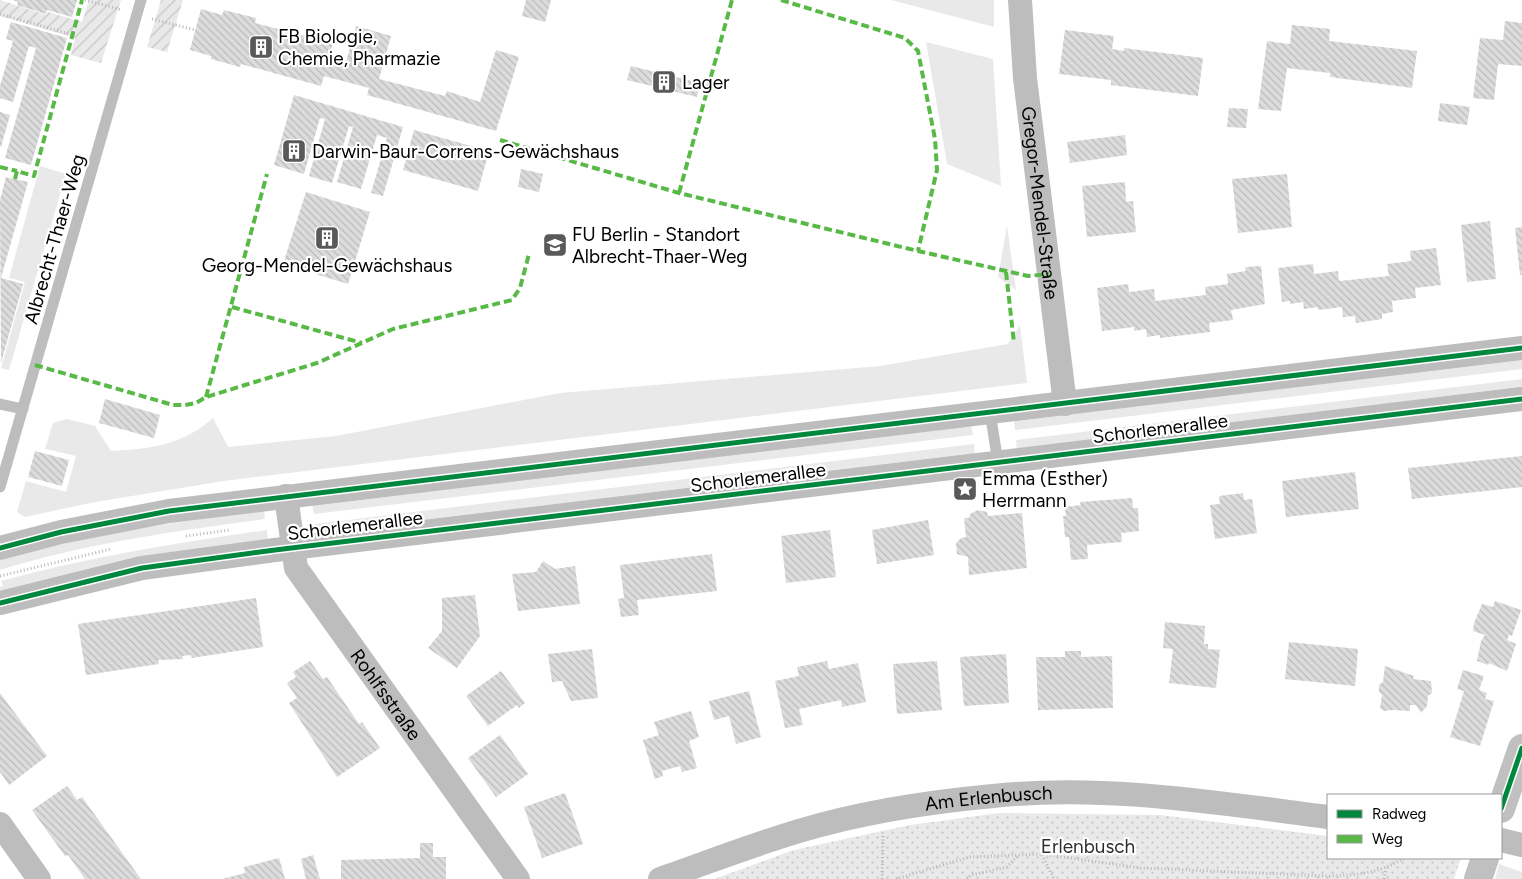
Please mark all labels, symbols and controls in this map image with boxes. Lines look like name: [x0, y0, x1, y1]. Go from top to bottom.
place label: FB Biologie, Chemie, Pharmazie: [278, 25, 440, 70]
building icon: FB Biologie, Chemie, Pharmazie: [248, 34, 274, 60]
building icon: Lager: [651, 69, 677, 95]
place label: Lager: [682, 71, 730, 94]
street label: Gregor-Mendel-Straße: [1017, 105, 1063, 301]
building icon: Darwin-Baur-Correns-Gewächshaus: [281, 138, 307, 164]
place label: Darwin-Baur-Correns-Gewächshaus: [312, 140, 619, 163]
street label: Albrecht-Thaer-Weg: [19, 152, 90, 327]
place label: FU Berlin - Standort Albrecht-Thaer-Weg: [572, 223, 747, 268]
building icon: Georg-Mendel-Gewächshaus: [314, 225, 340, 251]
school or university icon: FU Berlin - Standort Albrecht-Thaer-Weg: [542, 232, 568, 258]
place label: Georg-Mendel-Gewächshaus: [202, 254, 452, 277]
street label: Schorlemerallee: [1091, 409, 1229, 448]
street label: Schorlemerallee: [689, 458, 827, 497]
place label: Emma (Esther) Herrmann: [982, 467, 1108, 512]
place icon: Emma (Esther) Herrmann: [952, 476, 978, 502]
street label: Schorlemerallee: [286, 506, 424, 545]
street label: Rohlfsstraße: [345, 645, 426, 745]
street label: Am Erlenbusch: [923, 781, 1053, 816]
legend: [1327, 794, 1502, 859]
text: Radweg: [1372, 805, 1426, 823]
text: Weg: [1372, 830, 1403, 848]
park label: Erlenbusch: [1041, 835, 1135, 858]

